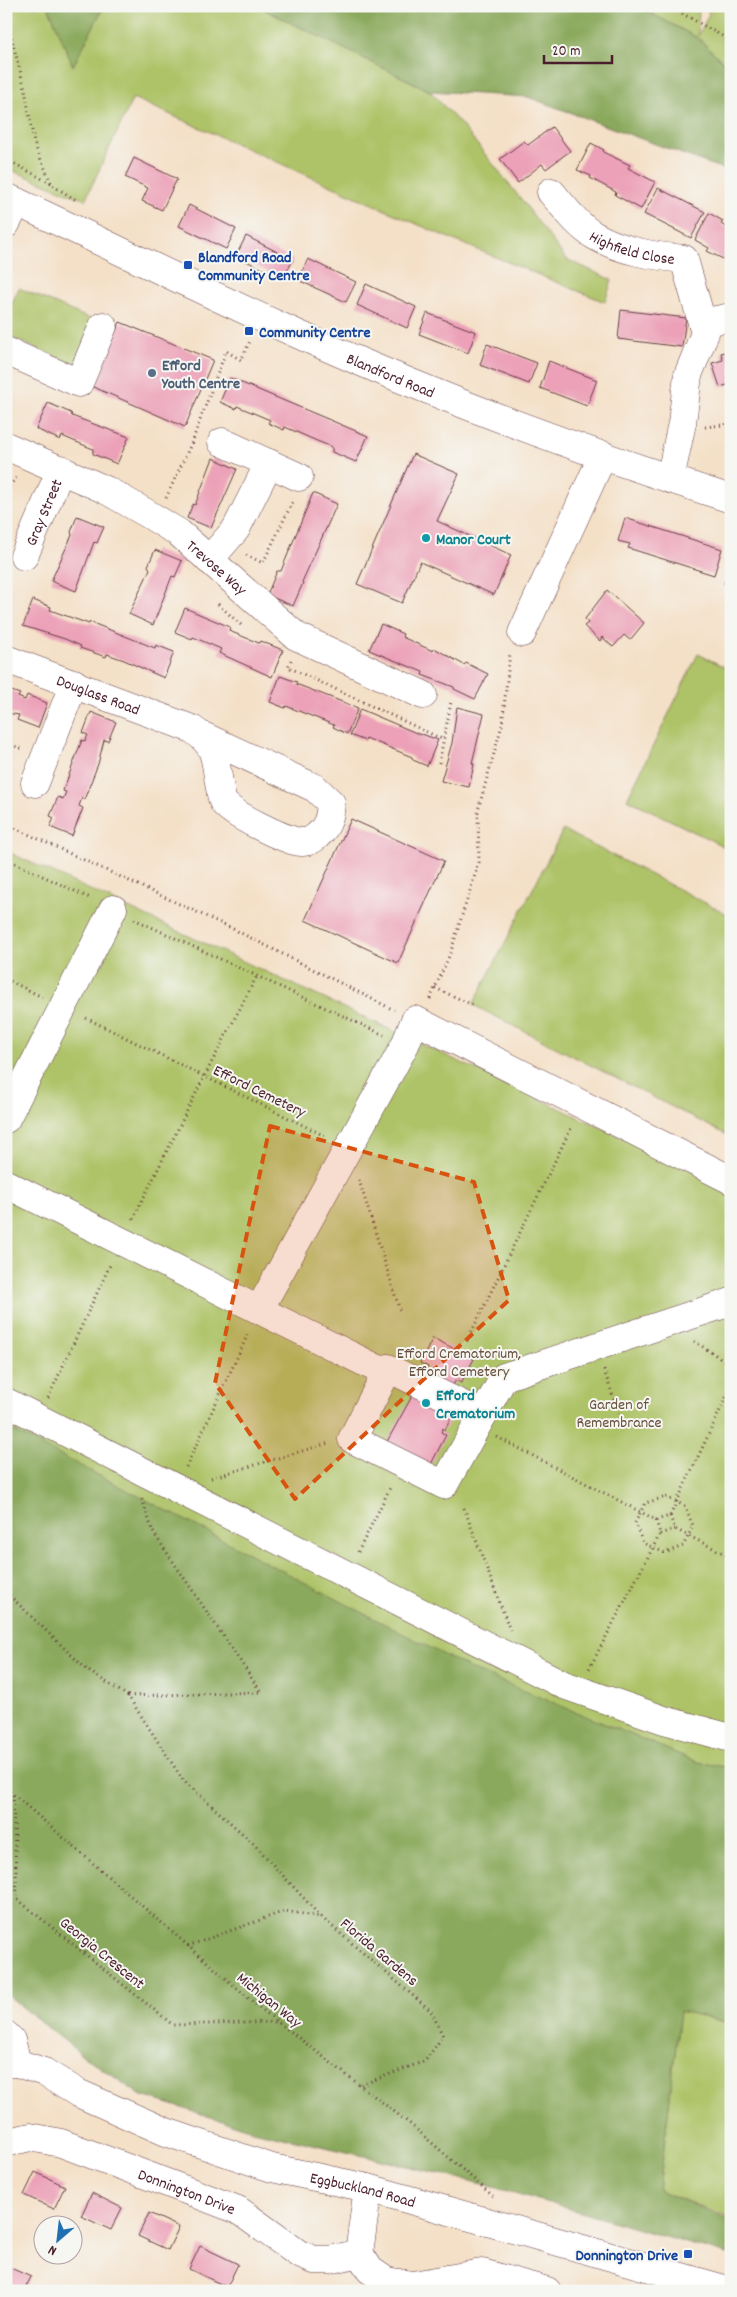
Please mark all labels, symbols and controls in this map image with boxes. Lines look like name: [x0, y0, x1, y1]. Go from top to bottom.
scale bar: [544, 32, 612, 64]
text: 20 m: [552, 41, 580, 63]
street label: Highfield Close: [584, 226, 676, 272]
place label: Blandford Road Community Centre: [198, 247, 310, 288]
marker: Blandford Road Community Centre: [182, 259, 194, 271]
place label: Community Centre: [259, 322, 371, 345]
marker: Community Centre: [243, 325, 255, 337]
street label: Blandford Road: [342, 348, 438, 405]
place label: Efford Youth Centre: [161, 355, 240, 396]
marker: Efford Youth Centre: [146, 367, 158, 379]
street label: Gray Street: [21, 476, 70, 550]
place label: Manor Court: [436, 529, 511, 552]
marker: Manor Court: [420, 532, 432, 544]
street label: Trevose Way: [180, 536, 251, 602]
street label: Douglass Road: [53, 670, 143, 722]
street label: Efford Cemetery: [209, 1060, 310, 1125]
park label: Efford Crematorium, Efford Cemetery: [397, 1343, 521, 1384]
place label: Efford Crematorium: [436, 1385, 515, 1426]
park label: Garden of Remembrance: [576, 1394, 662, 1435]
marker: Efford Crematorium: [420, 1397, 432, 1409]
street label: Georgia Crescent: [54, 1912, 149, 1996]
street label: Florida Gardens: [334, 1913, 423, 1993]
street label: Michigan Way: [231, 1968, 306, 2035]
street label: Donnington Drive: [134, 2164, 238, 2222]
street label: Eggbuckland Road: [308, 2167, 418, 2215]
north arrow: [32, 2214, 82, 2264]
text: N: [45, 2239, 61, 2260]
place label: Donnington Drive: [576, 2245, 678, 2268]
marker: Donnington Drive: [682, 2248, 694, 2260]

